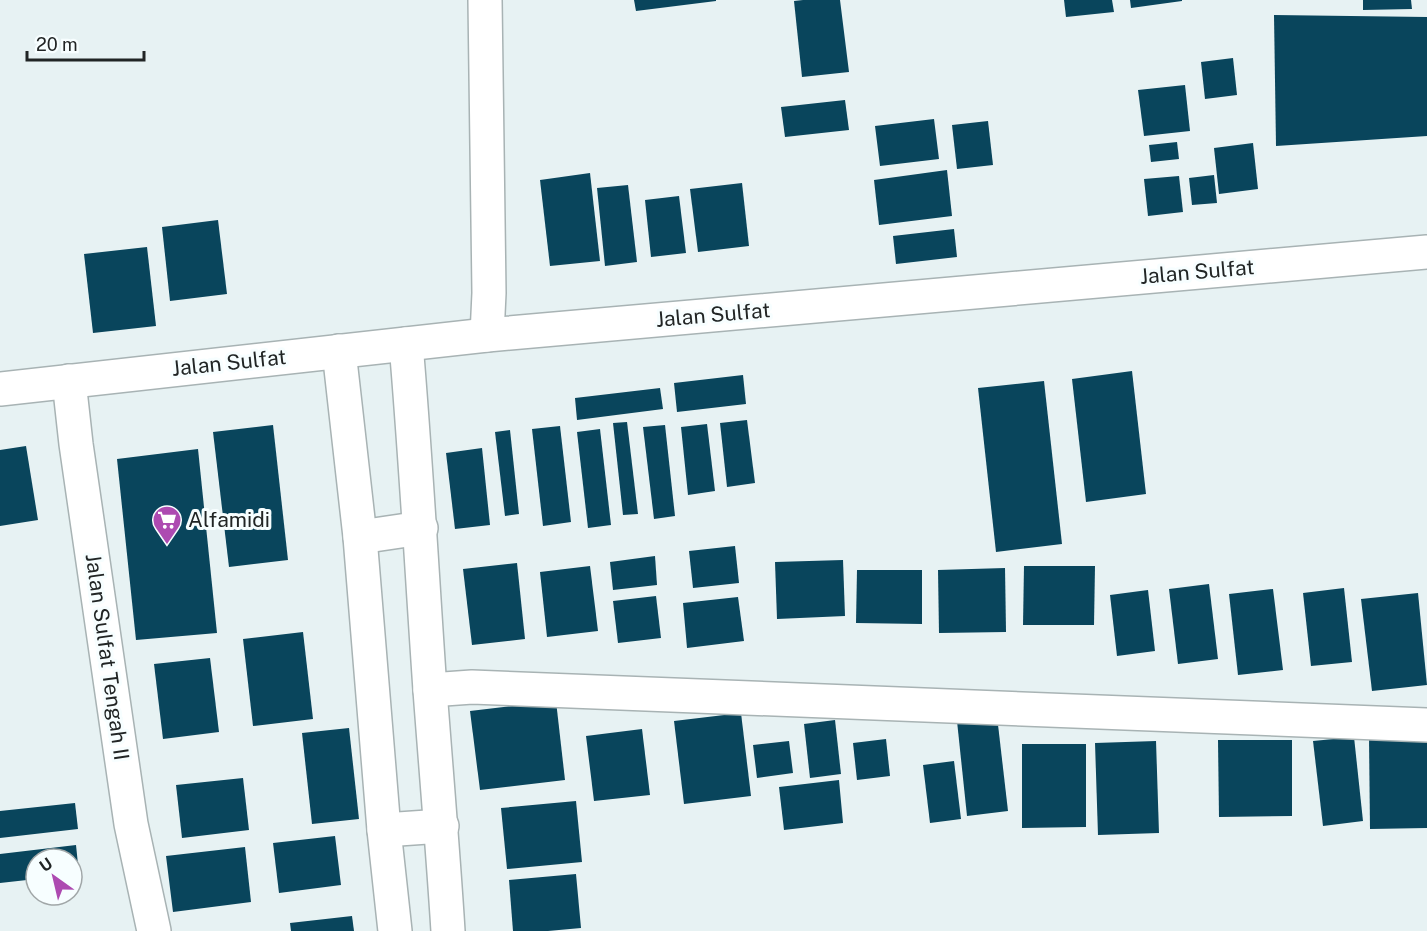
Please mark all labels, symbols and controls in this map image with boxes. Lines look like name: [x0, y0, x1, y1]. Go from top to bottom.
scale bar: [27, 24, 144, 62]
text: 20 m: [36, 34, 78, 55]
street label: Jalan Sulfat: [1139, 254, 1255, 289]
street label: Jalan Sulfat: [655, 297, 771, 332]
street label: Jalan Sulfat: [171, 344, 287, 381]
supermarket icon: Alfamidi: [151, 504, 183, 546]
place label: Alfamidi: [188, 507, 270, 532]
street label: Jalan Sulfat Tengah II: [81, 552, 134, 762]
north arrow: [24, 847, 84, 907]
text: U: [36, 854, 56, 876]

